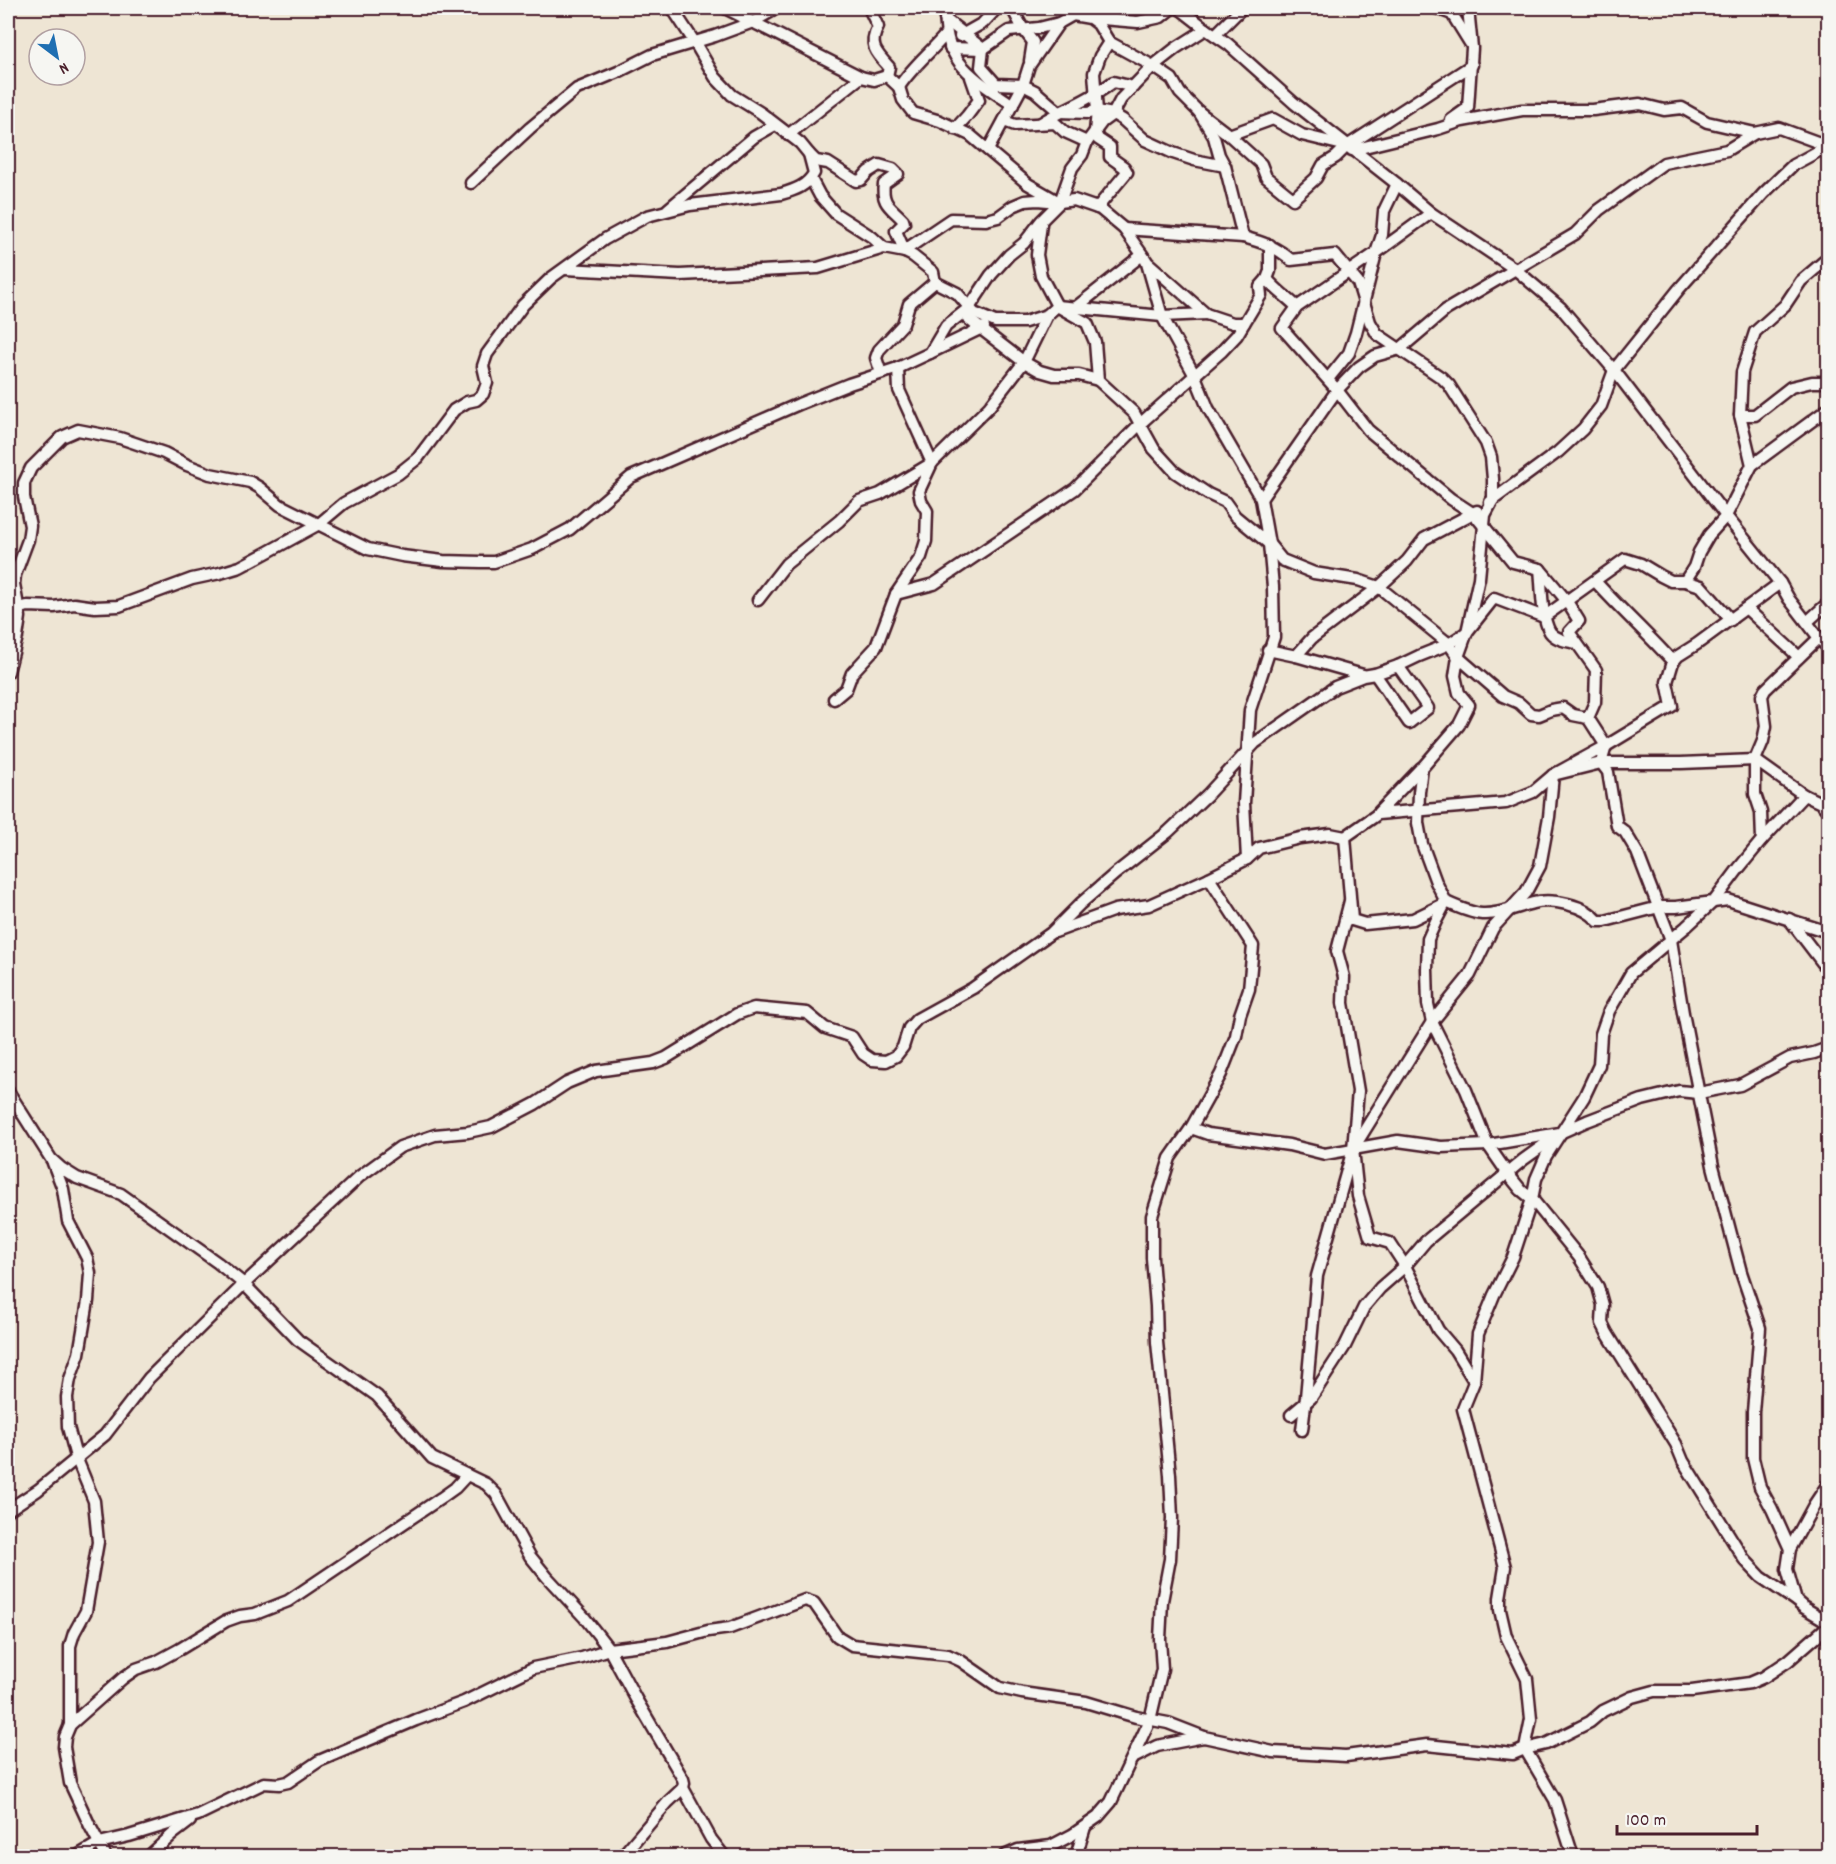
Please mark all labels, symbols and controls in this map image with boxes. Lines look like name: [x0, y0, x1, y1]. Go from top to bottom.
north arrow: [27, 27, 87, 87]
text: N: [54, 56, 73, 79]
scale bar: [1617, 1798, 1756, 1836]
text: 100 m: [1626, 1809, 1666, 1834]

